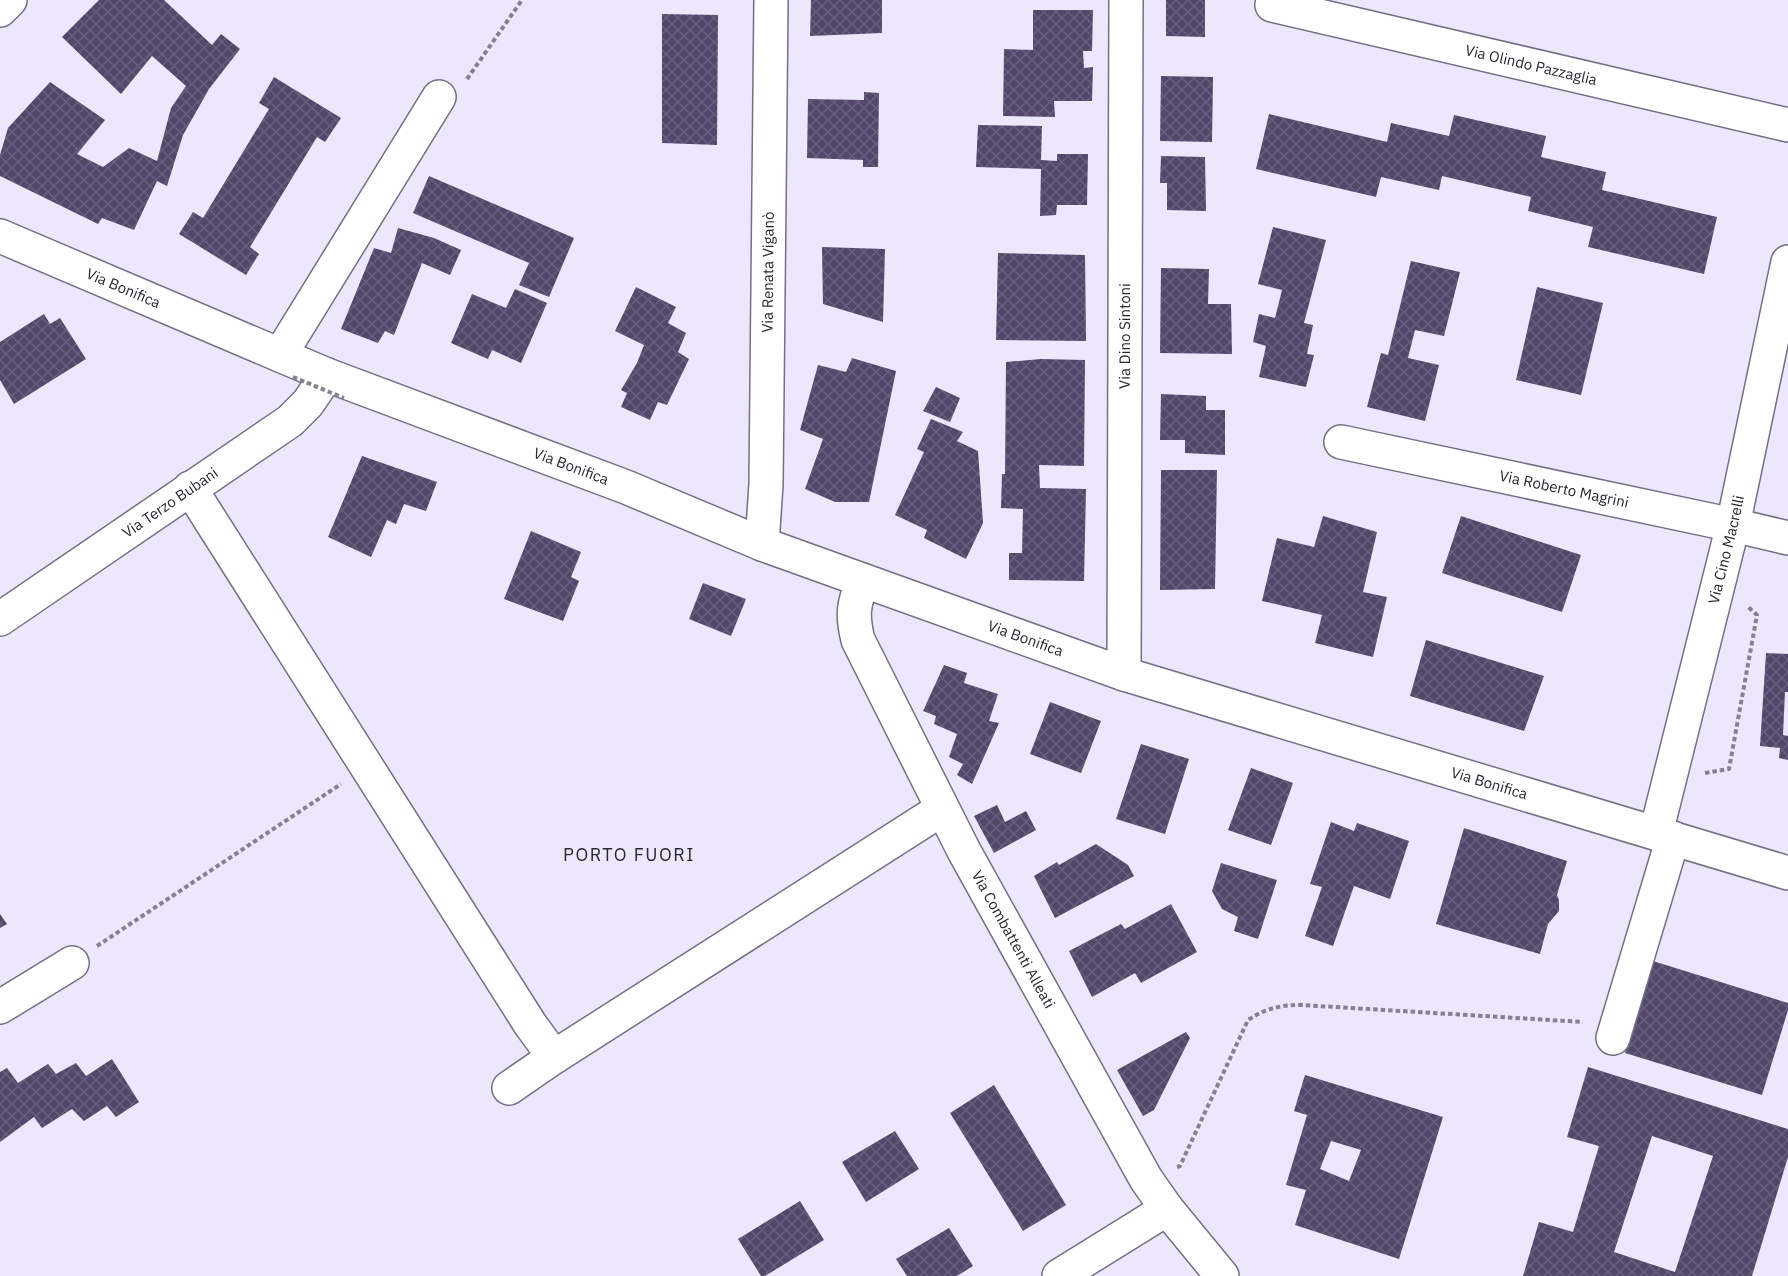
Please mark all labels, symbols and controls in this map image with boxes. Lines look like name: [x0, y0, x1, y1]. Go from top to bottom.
street label: Via Olindo Pazzaglia: [1463, 40, 1599, 89]
street label: Via Renata Viganò: [758, 211, 778, 333]
street label: Via Bonifica: [83, 264, 164, 312]
street label: Via Dino Sintoni: [1115, 283, 1134, 389]
street label: Via Bonifica: [531, 443, 612, 489]
street label: Via Terzo Bubani: [118, 463, 221, 542]
street label: Via Roberto Magrini: [1498, 466, 1631, 512]
street label: Via Cino Macrelli: [1704, 493, 1748, 606]
street label: Via Bonifica: [985, 616, 1066, 660]
street label: Via Bonifica: [1449, 763, 1530, 803]
district label: PORTO FUORI: [563, 843, 695, 866]
street label: Via Combattenti Alleati: [968, 867, 1059, 1012]

